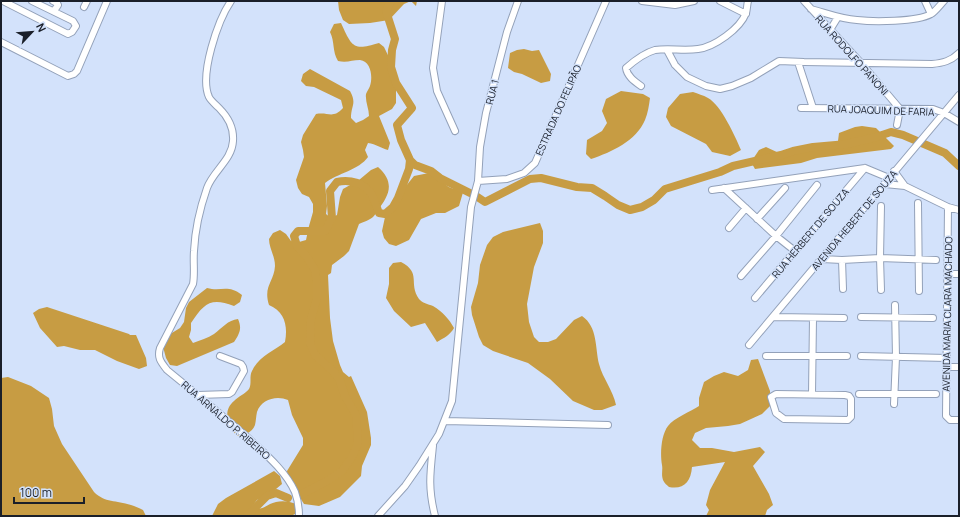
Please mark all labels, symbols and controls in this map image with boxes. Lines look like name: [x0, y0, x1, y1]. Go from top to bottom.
north arrow: [12, 12, 52, 52]
street label: RUA RODOLFO PANONI: [812, 12, 892, 98]
text: N: [33, 21, 50, 34]
street label: ESTRADA DO FELIPÃO: [532, 62, 584, 158]
street label: RUA 1: [482, 78, 502, 106]
street label: RUA JOAQUIM DE FARIA: [827, 101, 935, 119]
street label: AVENIDA HEBERT DE SOUZA: [808, 166, 901, 273]
street label: RUA HERBERT DE SOUZA: [768, 185, 852, 281]
street label: AVENIDA MARIA CLARA MACHADO: [939, 236, 955, 392]
street label: RUA ARNALDO P. RIBEIRO: [179, 377, 273, 463]
scale bar: [14, 479, 84, 505]
text: 100 m: [20, 484, 52, 501]

